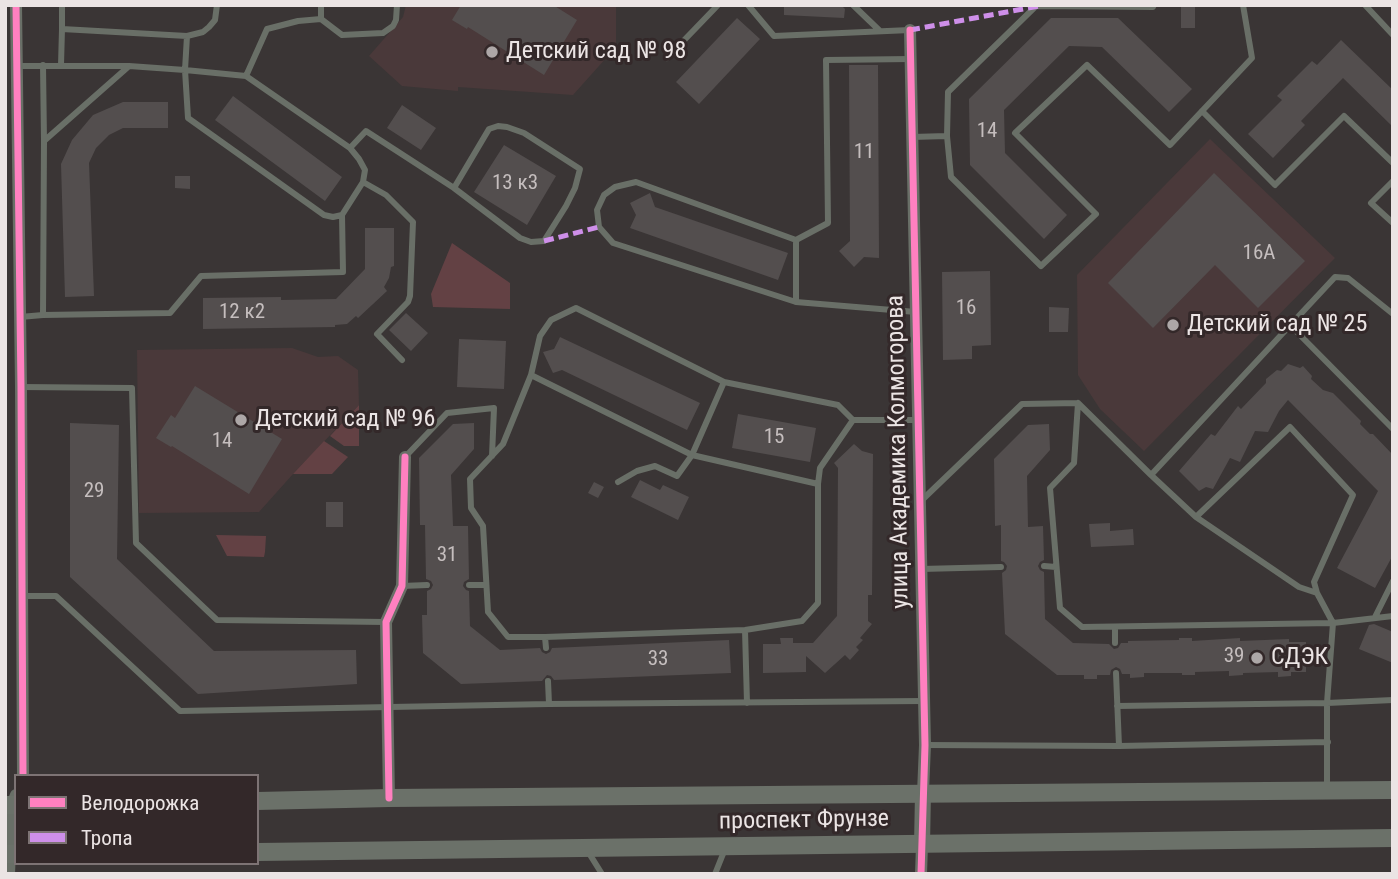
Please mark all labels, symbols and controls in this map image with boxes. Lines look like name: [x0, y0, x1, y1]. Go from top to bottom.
place label: Детский сад № 98: [506, 38, 686, 66]
marker: Детский сад № 98: [484, 44, 500, 60]
house number: 14: [977, 119, 997, 145]
house number: 11: [854, 140, 874, 166]
house number: 13 к3: [492, 171, 538, 197]
house number: 16А: [1243, 241, 1275, 267]
street label: улица Академика Колмогорова: [882, 295, 916, 609]
house number: 16: [956, 296, 976, 322]
house number: 12 к2: [219, 300, 265, 326]
place label: Детский сад № 25: [1187, 311, 1367, 339]
marker: Детский сад № 25: [1165, 317, 1181, 333]
place label: Детский сад № 96: [255, 406, 435, 434]
marker: Детский сад № 96: [233, 412, 249, 428]
house number: 15: [764, 425, 784, 451]
house number: 14: [212, 429, 232, 455]
house number: 29: [84, 479, 104, 505]
house number: 31: [437, 543, 457, 569]
house number: 39: [1224, 644, 1244, 670]
place label: СДЭК: [1271, 644, 1328, 672]
house number: 33: [648, 647, 668, 673]
marker: СДЭК: [1249, 650, 1265, 666]
legend: [14, 774, 259, 865]
text: Велодорожка: [81, 791, 199, 815]
street label: проспект Фрунзе: [719, 805, 889, 837]
text: Тропа: [81, 826, 132, 850]

